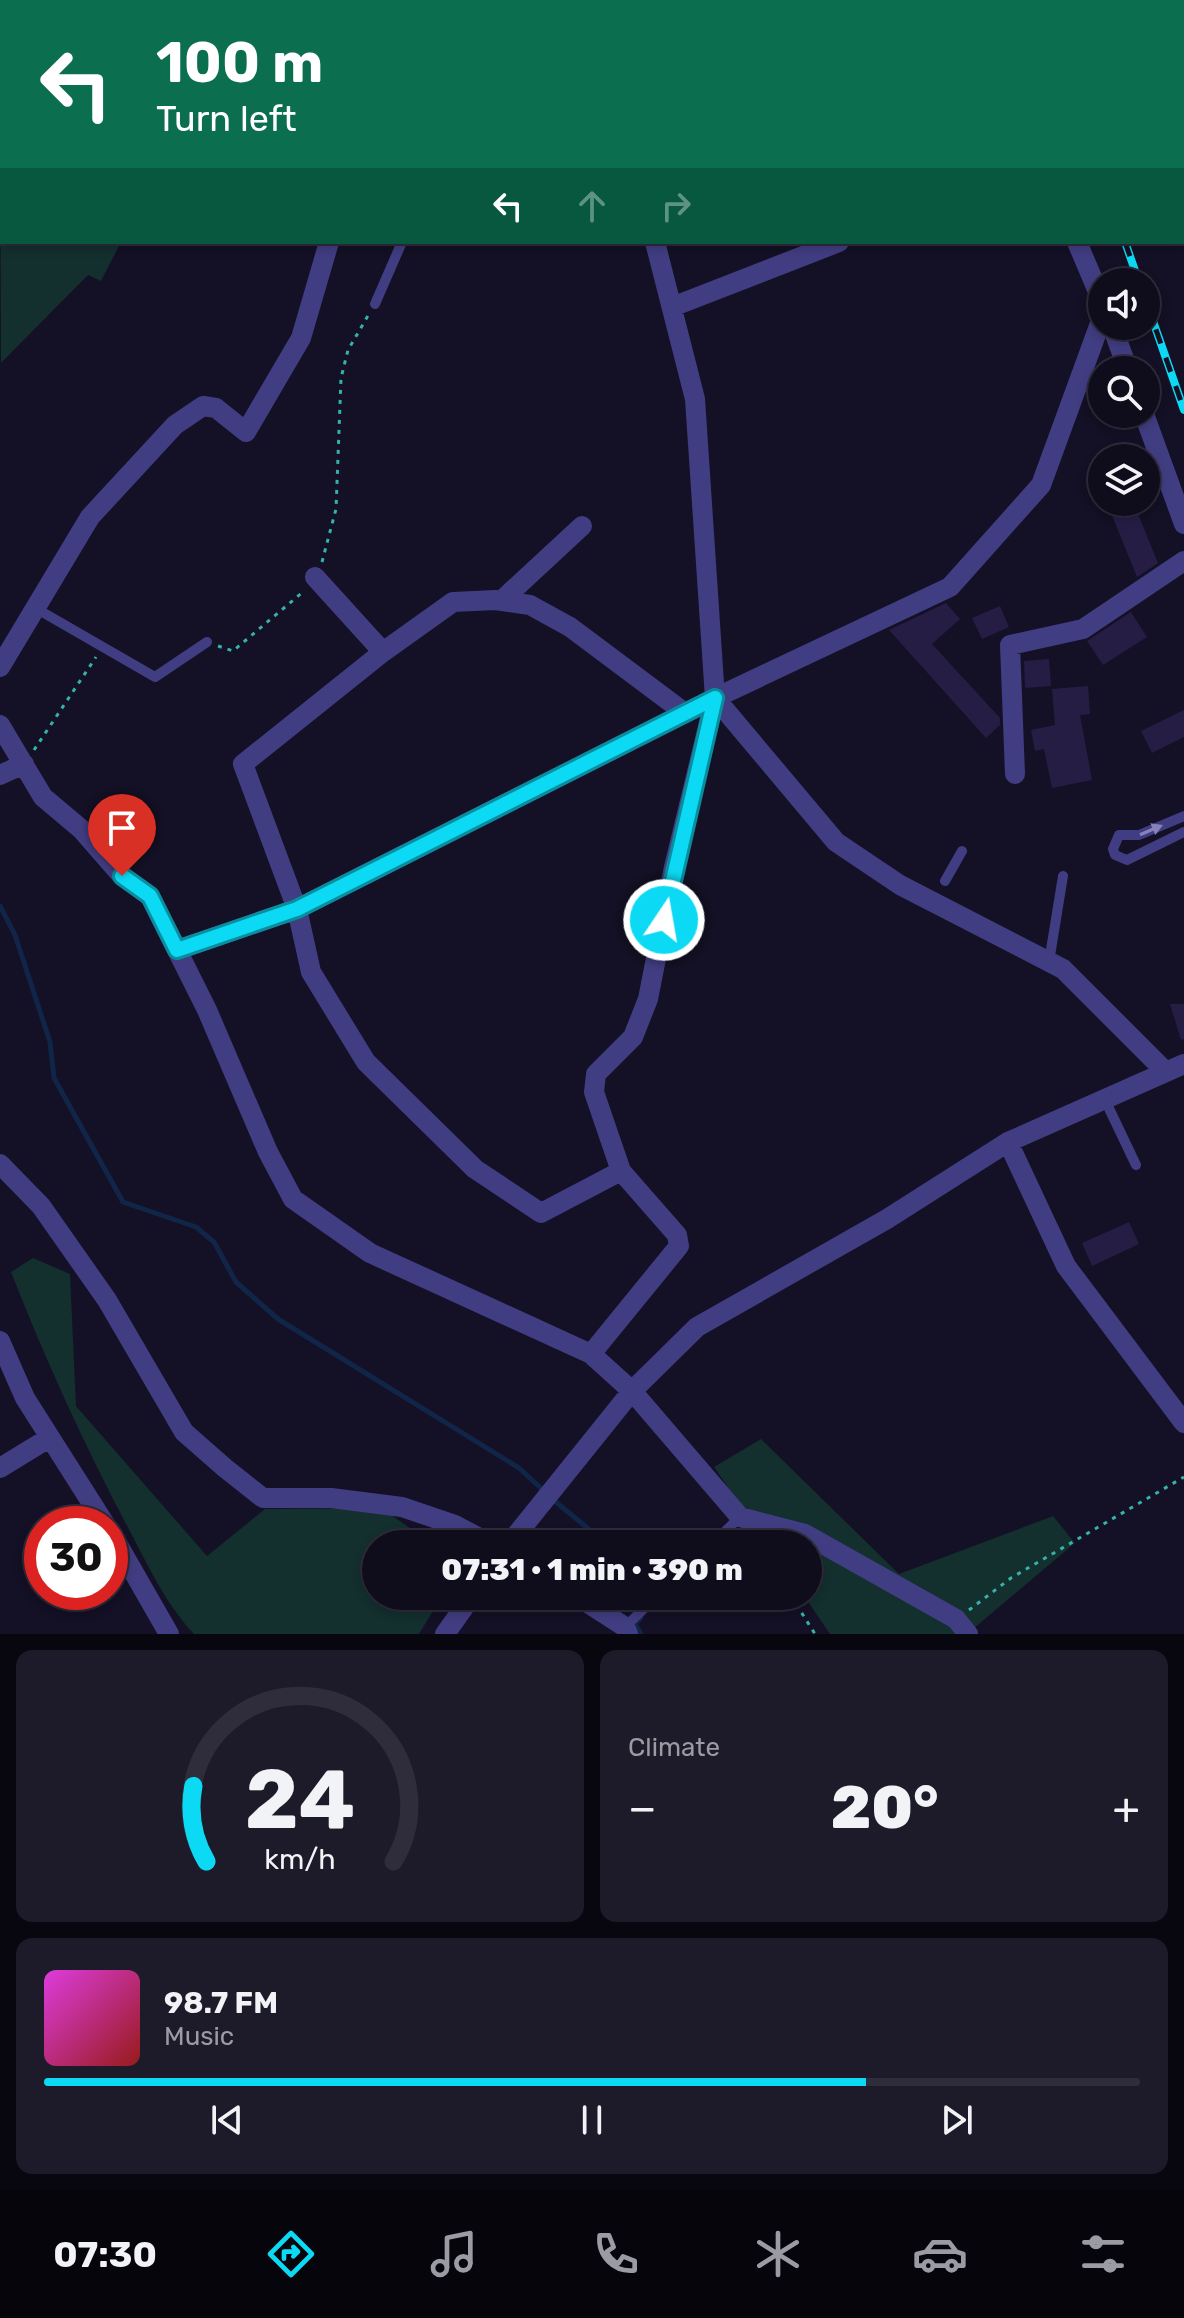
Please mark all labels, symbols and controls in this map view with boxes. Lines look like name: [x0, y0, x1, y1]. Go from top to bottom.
text: 100 m: [156, 30, 323, 96]
icon: left: [24, 32, 128, 136]
text: Turn left: [156, 97, 297, 140]
icon: left: [486, 184, 530, 228]
icon: ahead: [570, 184, 614, 228]
icon: right: [654, 184, 698, 228]
map controls: [1088, 268, 1160, 516]
button: sound: [1088, 268, 1160, 340]
button: search: [1088, 356, 1160, 428]
button: layers: [1088, 444, 1160, 516]
pin: [88, 794, 156, 876]
icon: arrive: [100, 806, 144, 850]
one-way arrow: [1140, 823, 1164, 836]
position arrow: [622, 878, 706, 962]
speed limit sign: 30: [24, 1506, 128, 1610]
text: 07:31 · 1 min · 390 m: [441, 1552, 743, 1588]
text: Climate: [628, 1732, 720, 1763]
text: 24: [245, 1750, 355, 1849]
text: 20°: [831, 1772, 938, 1843]
text: −: [628, 1782, 657, 1834]
text: +: [1113, 1782, 1140, 1834]
text: km/h: [264, 1842, 336, 1876]
text: 98.7 FM: [164, 1985, 278, 2021]
text: Music: [164, 2021, 234, 2052]
icon: previous: [205, 2098, 249, 2142]
icon: pause: [570, 2098, 614, 2142]
icon: next: [935, 2098, 979, 2142]
icon: directions: [263, 2226, 319, 2282]
icon: music: [426, 2226, 482, 2282]
icon: phone: [588, 2226, 644, 2282]
icon: climate: [750, 2226, 806, 2282]
icon: car: [912, 2226, 968, 2282]
icon: filters: [1075, 2226, 1131, 2282]
text: 07:30: [53, 2233, 157, 2276]

